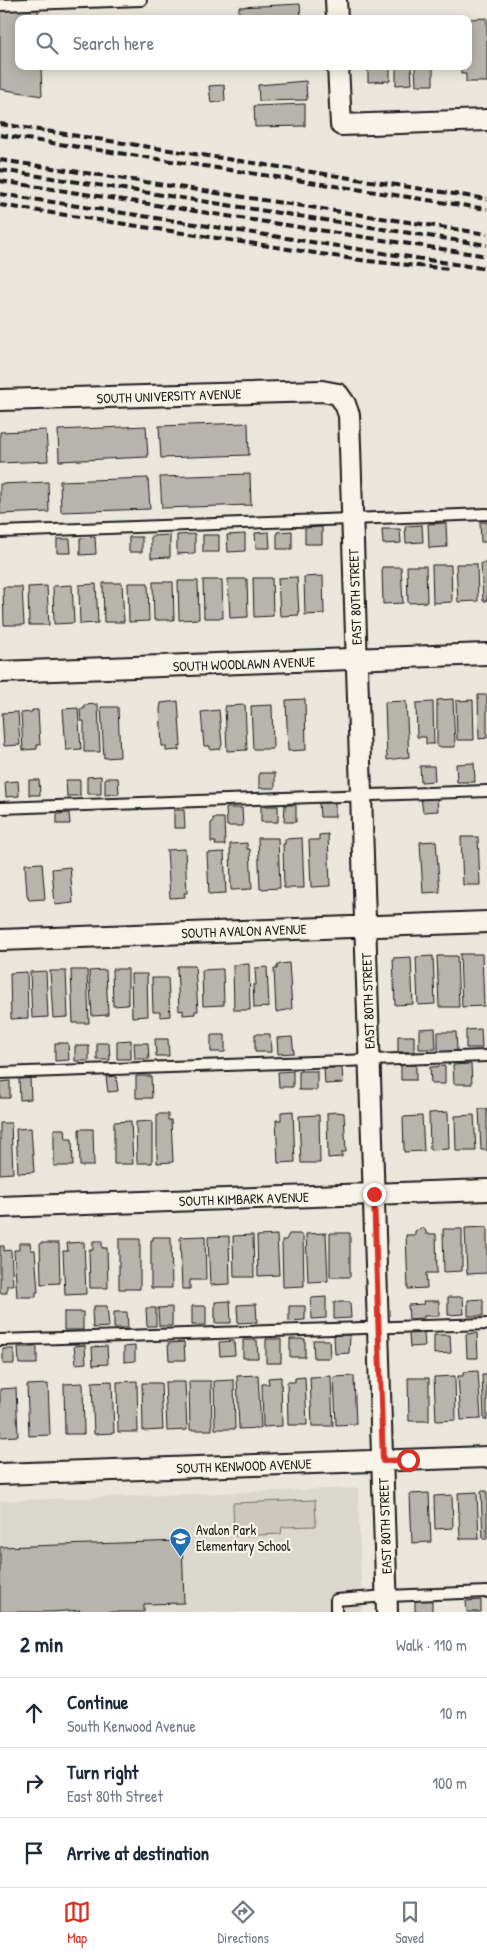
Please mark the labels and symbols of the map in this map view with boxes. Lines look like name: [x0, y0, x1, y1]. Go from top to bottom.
street label: SOUTH UNIVERSITY AVENUE: [96, 383, 242, 408]
street label: EAST 80TH STREET: [343, 548, 366, 645]
street label: SOUTH WOODLAWN AVENUE: [172, 652, 316, 675]
street label: SOUTH AVALON AVENUE: [181, 919, 307, 942]
street label: EAST 80TH STREET: [356, 952, 379, 1049]
route end: [363, 1183, 386, 1206]
street label: SOUTH KIMBARK AVENUE: [179, 1187, 309, 1210]
route start: [397, 1449, 420, 1472]
street label: SOUTH KENWOOD AVENUE: [176, 1454, 312, 1477]
street label: EAST 80TH STREET: [373, 1477, 396, 1574]
place label: Avalon Park Elementary School: [196, 1520, 291, 1556]
school or university icon: Avalon Park Elementary School: [168, 1526, 192, 1557]

